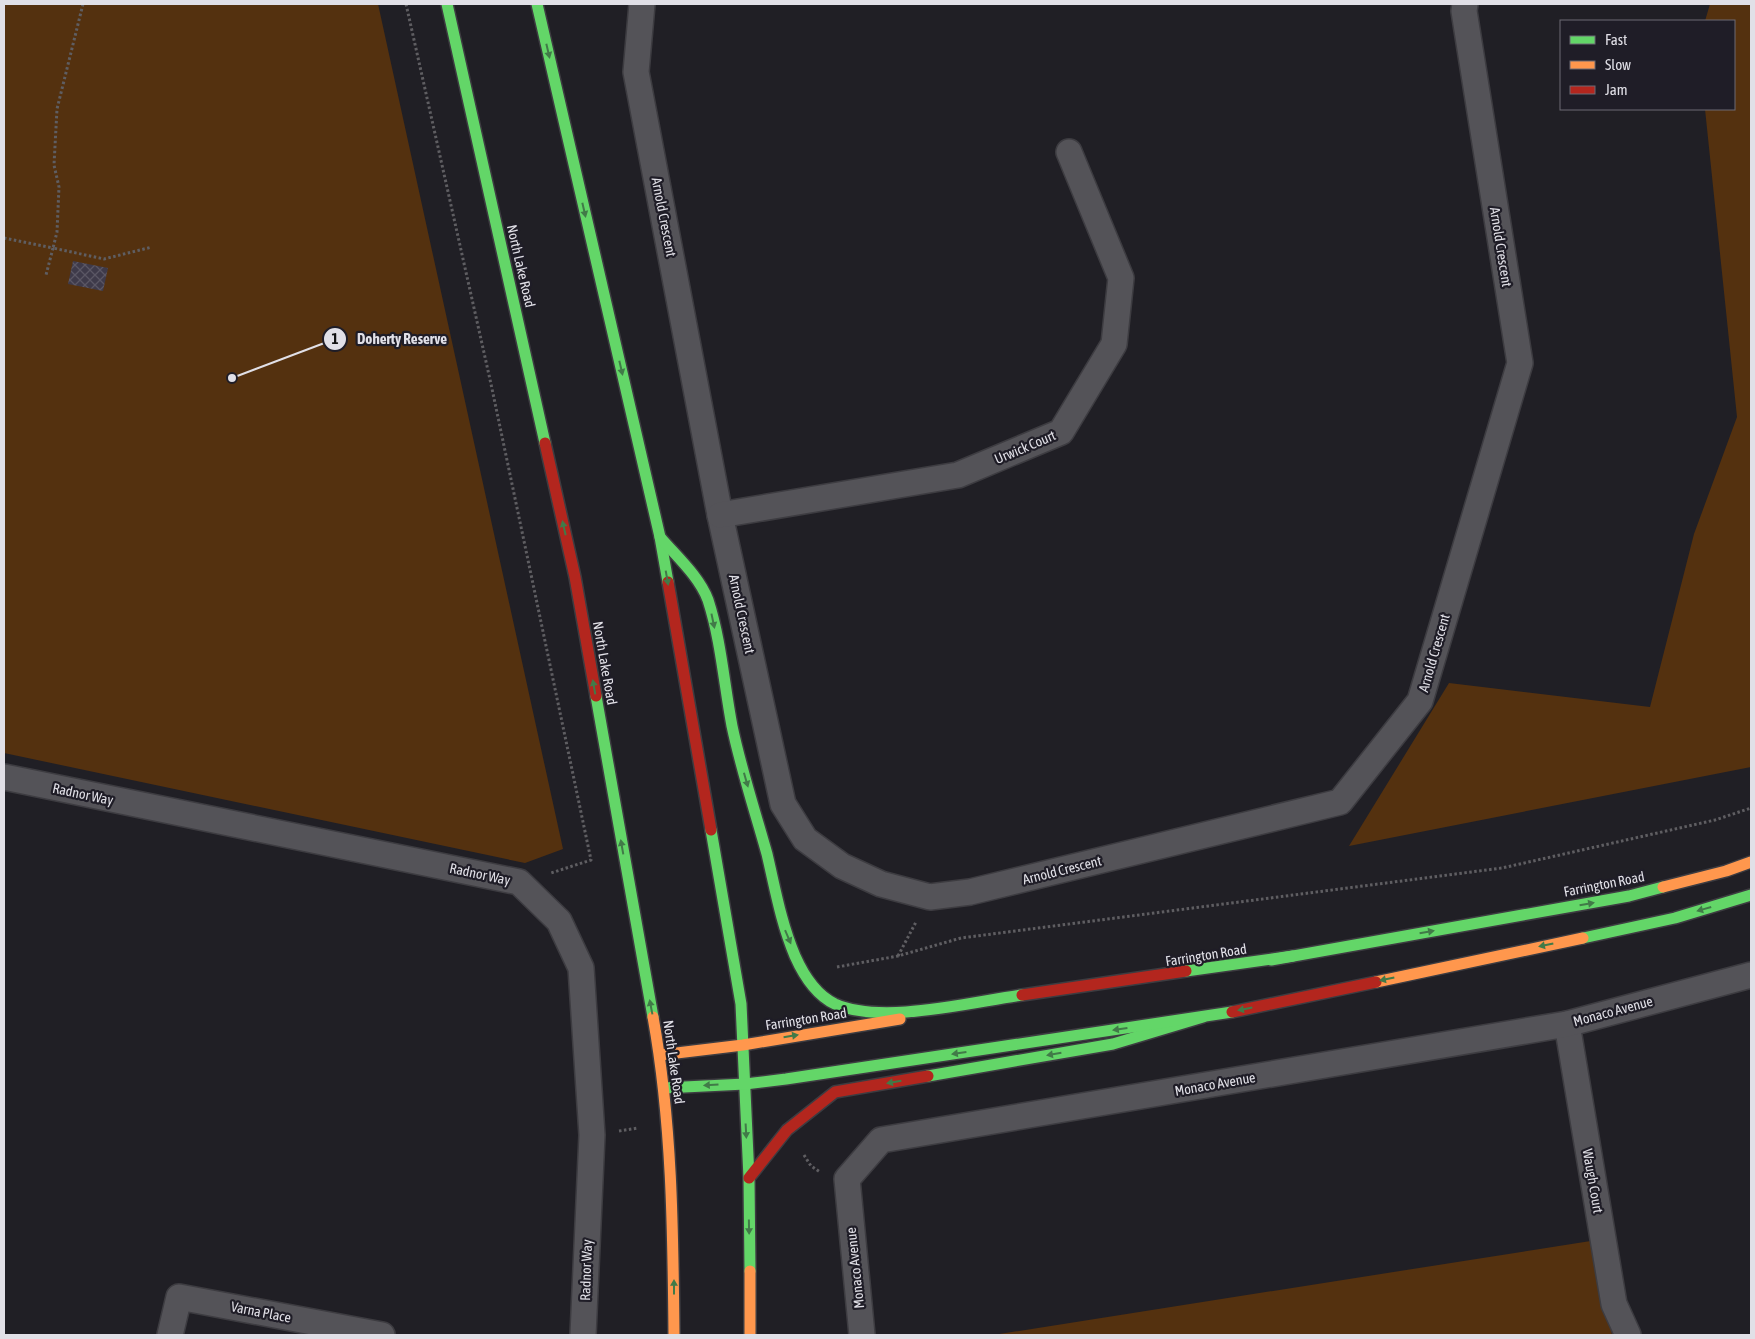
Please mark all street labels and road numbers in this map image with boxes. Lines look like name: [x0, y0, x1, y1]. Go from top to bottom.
street label: Arnold Crescent: [648, 176, 680, 258]
street label: Arnold Crescent: [1487, 206, 1515, 288]
street label: North Lake Road: [504, 223, 538, 309]
street label: Urwick Court: [992, 427, 1058, 467]
street label: Arnold Crescent: [726, 573, 758, 655]
street label: Arnold Crescent: [1415, 612, 1453, 694]
street label: North Lake Road: [590, 620, 620, 706]
street label: Radnor Way: [51, 780, 115, 808]
street label: Arnold Crescent: [1021, 852, 1103, 888]
street label: Radnor Way: [448, 860, 512, 888]
street label: Farrington Road: [1562, 868, 1646, 900]
street label: Farrington Road: [1164, 941, 1248, 969]
street label: Monaco Avenue: [1571, 993, 1655, 1029]
street label: Farrington Road: [764, 1005, 848, 1033]
street label: North Lake Road: [660, 1019, 688, 1105]
street label: Monaco Avenue: [1173, 1069, 1257, 1099]
street label: Waugh Court: [1579, 1147, 1607, 1215]
street label: Monaco Avenue: [843, 1227, 867, 1309]
street label: Radnor Way: [577, 1239, 595, 1301]
street label: Varna Place: [230, 1298, 292, 1326]

